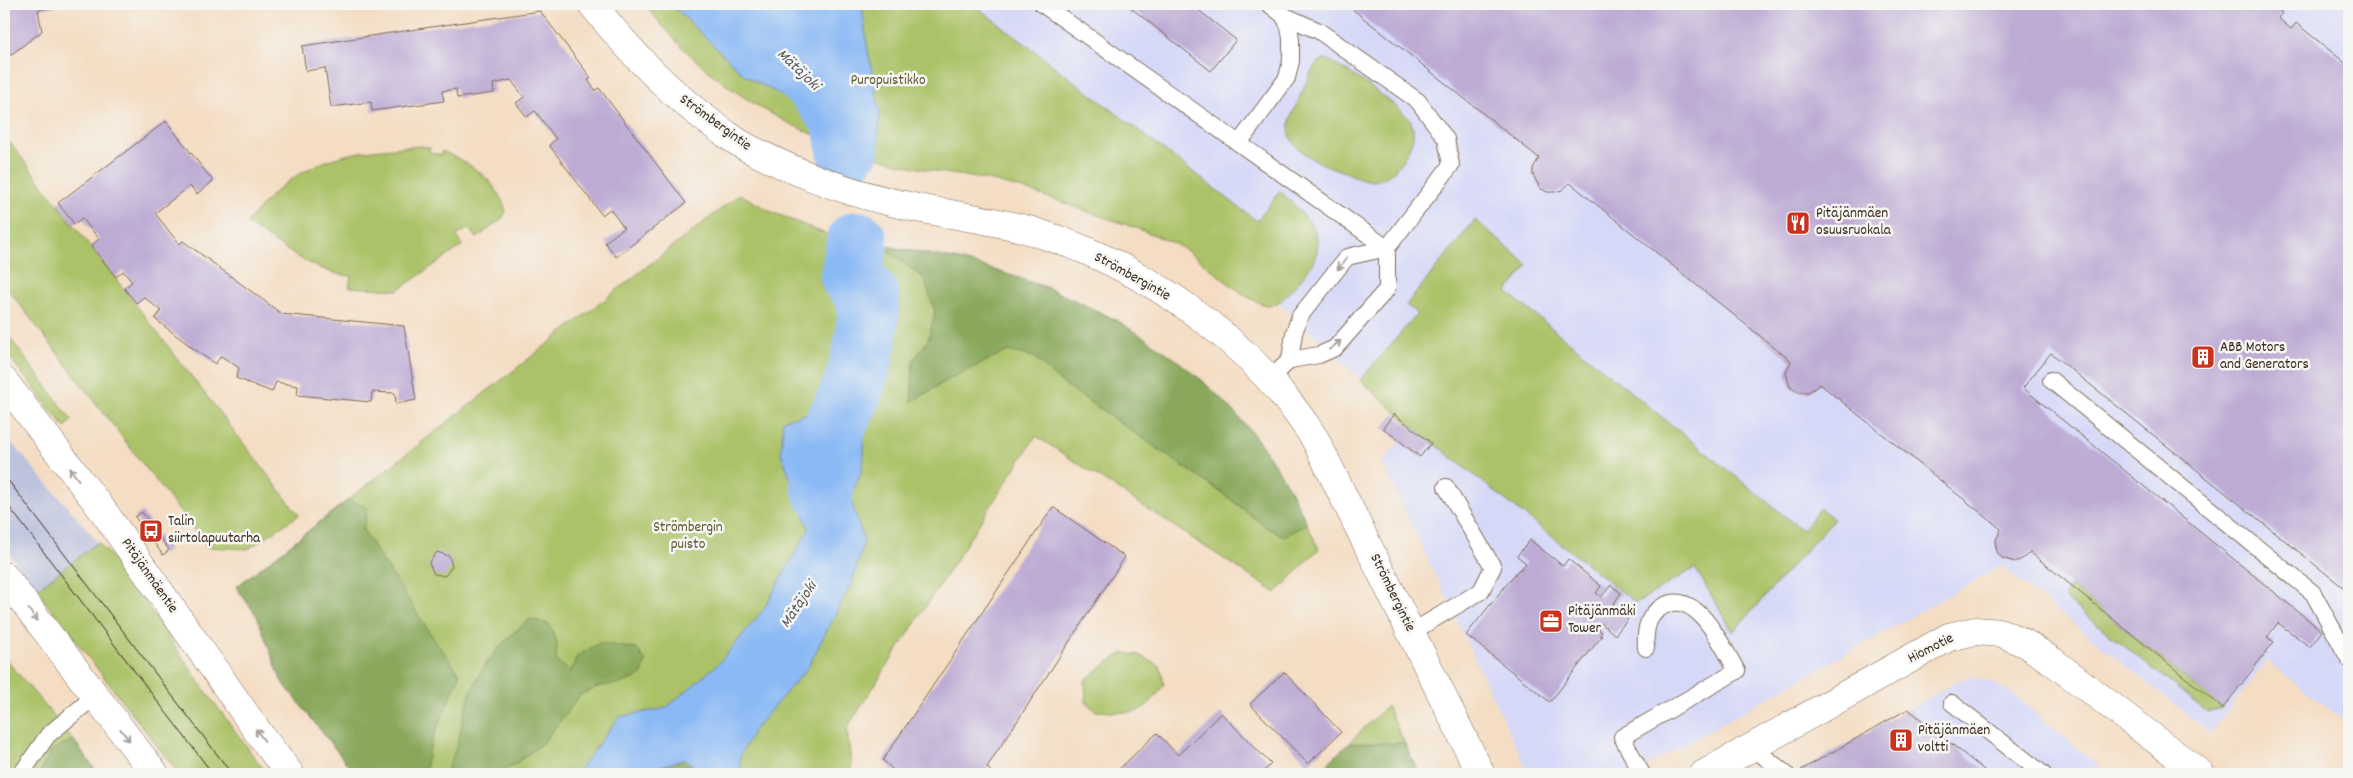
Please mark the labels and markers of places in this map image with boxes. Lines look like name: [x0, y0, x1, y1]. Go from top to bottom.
place label: Pitäjänmäen osuusruokala: [1816, 203, 1892, 242]
restaurant icon: Pitäjänmäen osuusruokala: [1785, 210, 1811, 236]
place label: ABB Motors and Generators: [2220, 337, 2309, 376]
building icon: ABB Motors and Generators: [2190, 344, 2216, 370]
place label: Talin siirtolapuutarha: [168, 511, 261, 550]
bus stop icon: Talin siirtolapuutarha: [138, 518, 164, 544]
place label: Pitäjänmäki Tower: [1568, 601, 1636, 640]
office icon: Pitäjänmäki Tower: [1538, 608, 1564, 634]
place label: Pitäjänmäen voltti: [1918, 720, 1990, 759]
building icon: Pitäjänmäen voltti: [1888, 727, 1914, 753]

